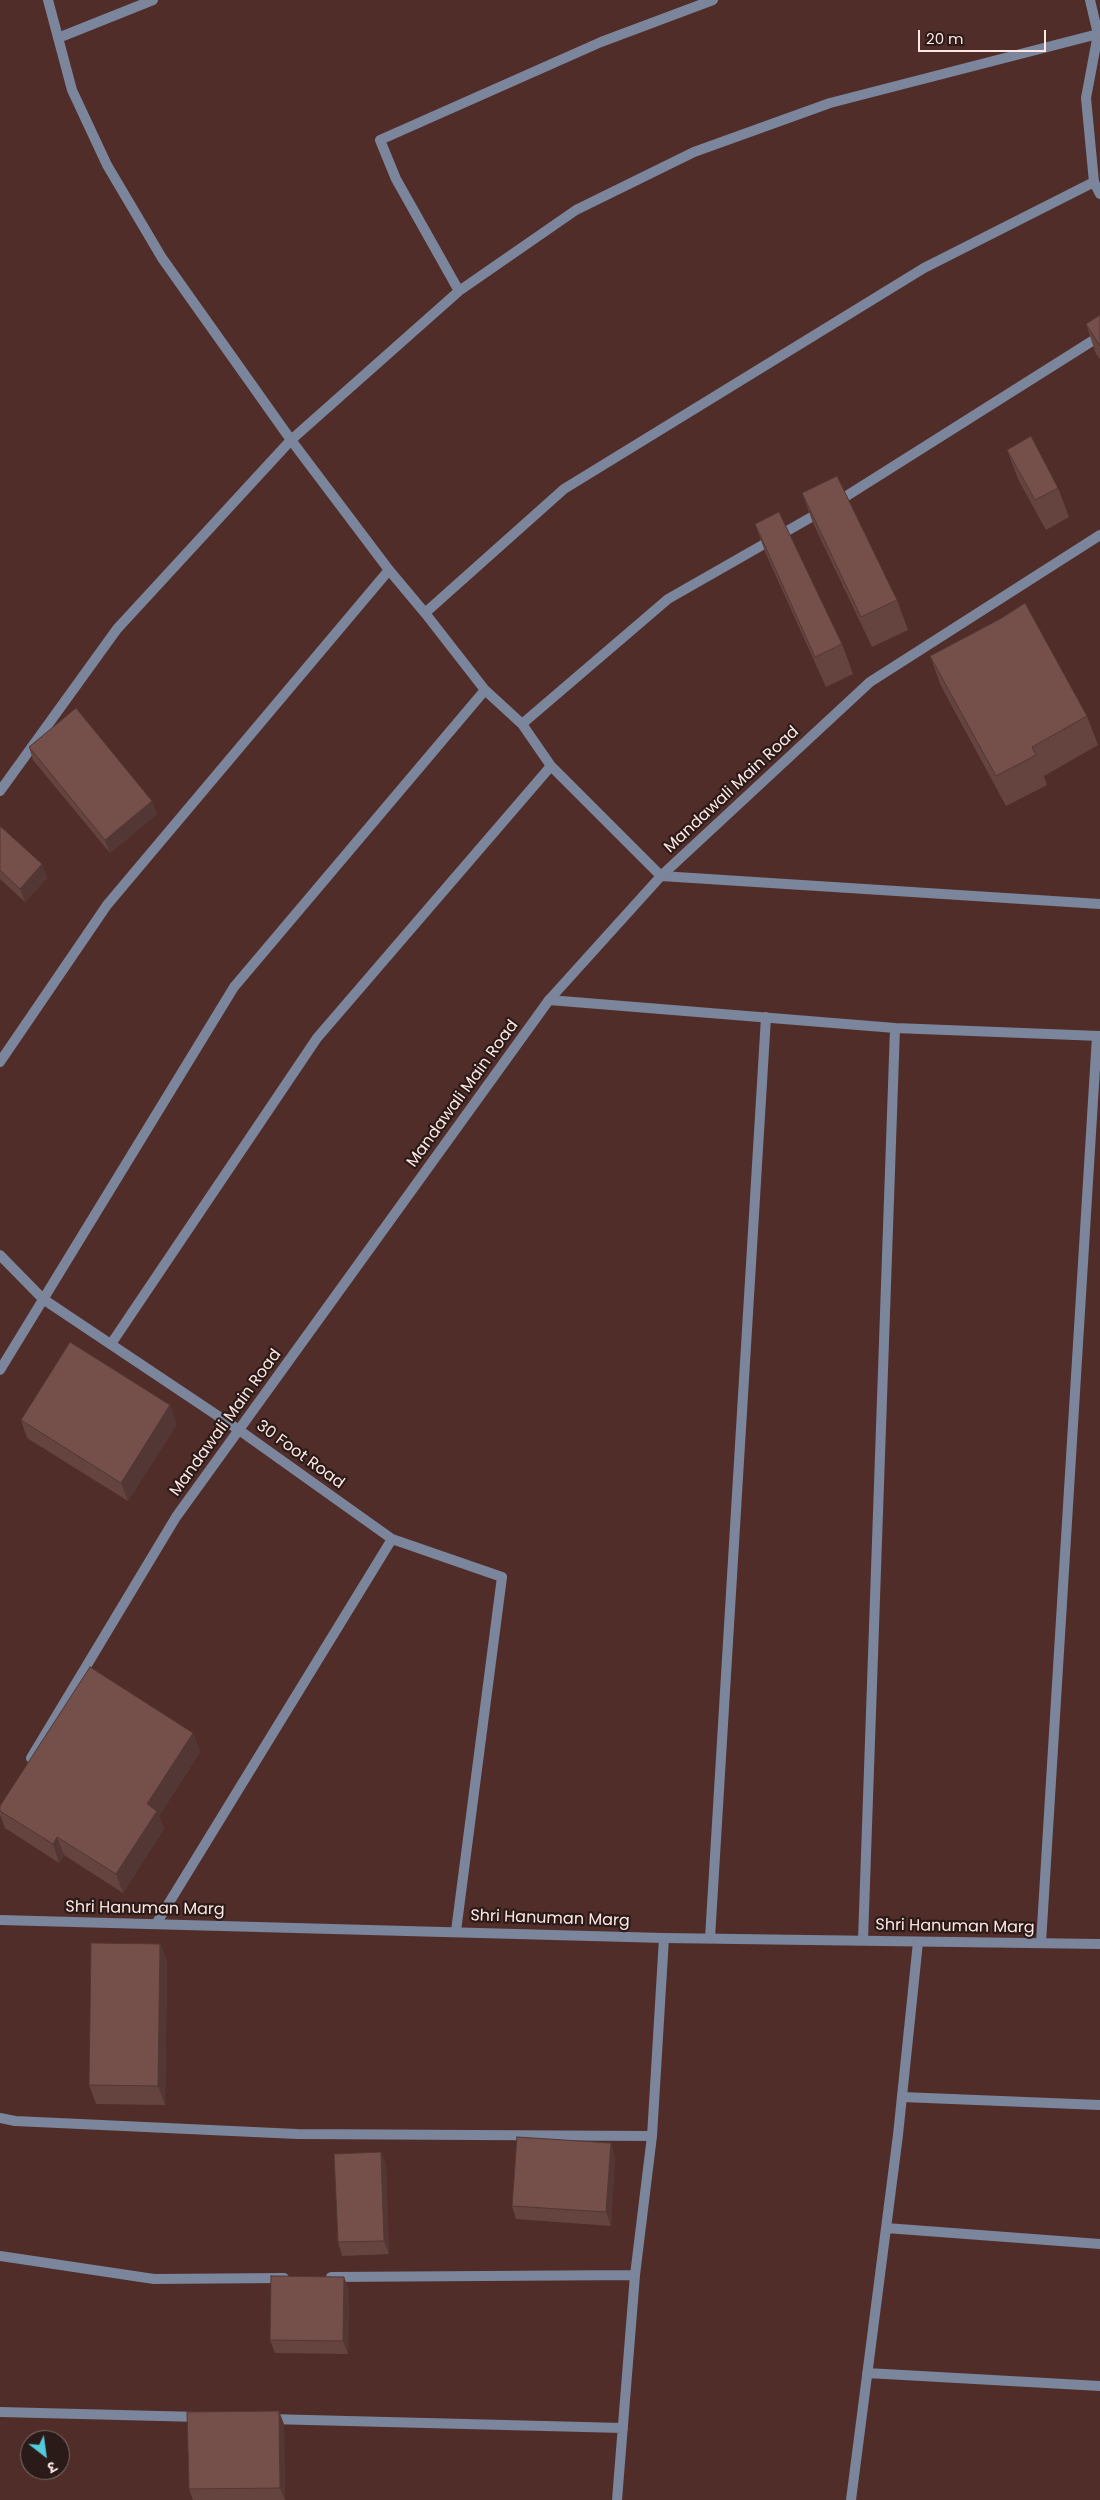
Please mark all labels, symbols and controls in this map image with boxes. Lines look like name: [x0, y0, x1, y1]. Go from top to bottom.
scale bar: [920, 20, 1048, 52]
text: 20 m: [926, 28, 964, 49]
street label: Mandawali Main Road: [661, 723, 803, 857]
street label: Mandawali Main Road: [403, 1017, 523, 1171]
street label: Mandawali Main Road: [166, 1346, 286, 1500]
street label: 30 Foot Road: [252, 1417, 348, 1493]
street label: Shri Hanuman Marg: [65, 1898, 225, 1920]
street label: Shri Hanuman Marg: [470, 1907, 630, 1931]
street label: Shri Hanuman Marg: [875, 1916, 1035, 1938]
north arrow: [20, 2430, 70, 2480]
text: उ: [44, 2456, 60, 2478]

